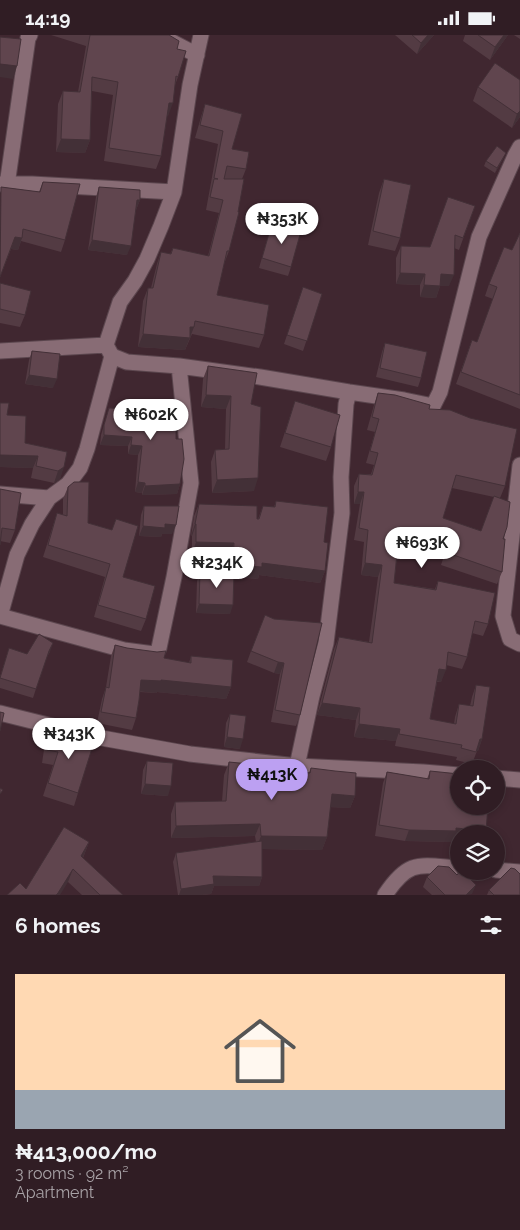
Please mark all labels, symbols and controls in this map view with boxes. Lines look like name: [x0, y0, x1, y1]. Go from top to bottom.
text: 14:19: [25, 7, 71, 29]
pin: ₦353K: [247, 203, 317, 245]
text: ₦353K: [256, 209, 308, 228]
pin: ₦602K: [116, 399, 186, 441]
text: ₦602K: [124, 405, 178, 424]
pin: ₦693K: [387, 527, 457, 569]
text: ₦693K: [396, 533, 448, 552]
pin: ₦234K: [182, 547, 252, 589]
text: ₦234K: [191, 553, 243, 572]
pin: ₦343K: [34, 717, 104, 760]
text: ₦343K: [43, 724, 95, 743]
pin: ₦413K: [237, 759, 307, 801]
map controls: [450, 760, 505, 880]
button: locate: [450, 760, 505, 815]
text: ₦413K: [247, 765, 297, 784]
button: layers: [450, 825, 505, 880]
icon: filters: [477, 911, 505, 939]
text: 6 homes: [15, 913, 101, 938]
icon: home: [215, 1006, 305, 1096]
text: ₦413,000/mo: [15, 1139, 157, 1164]
text: 3 rooms · 92 m²: [15, 1164, 128, 1183]
text: Apartment: [15, 1183, 94, 1202]

